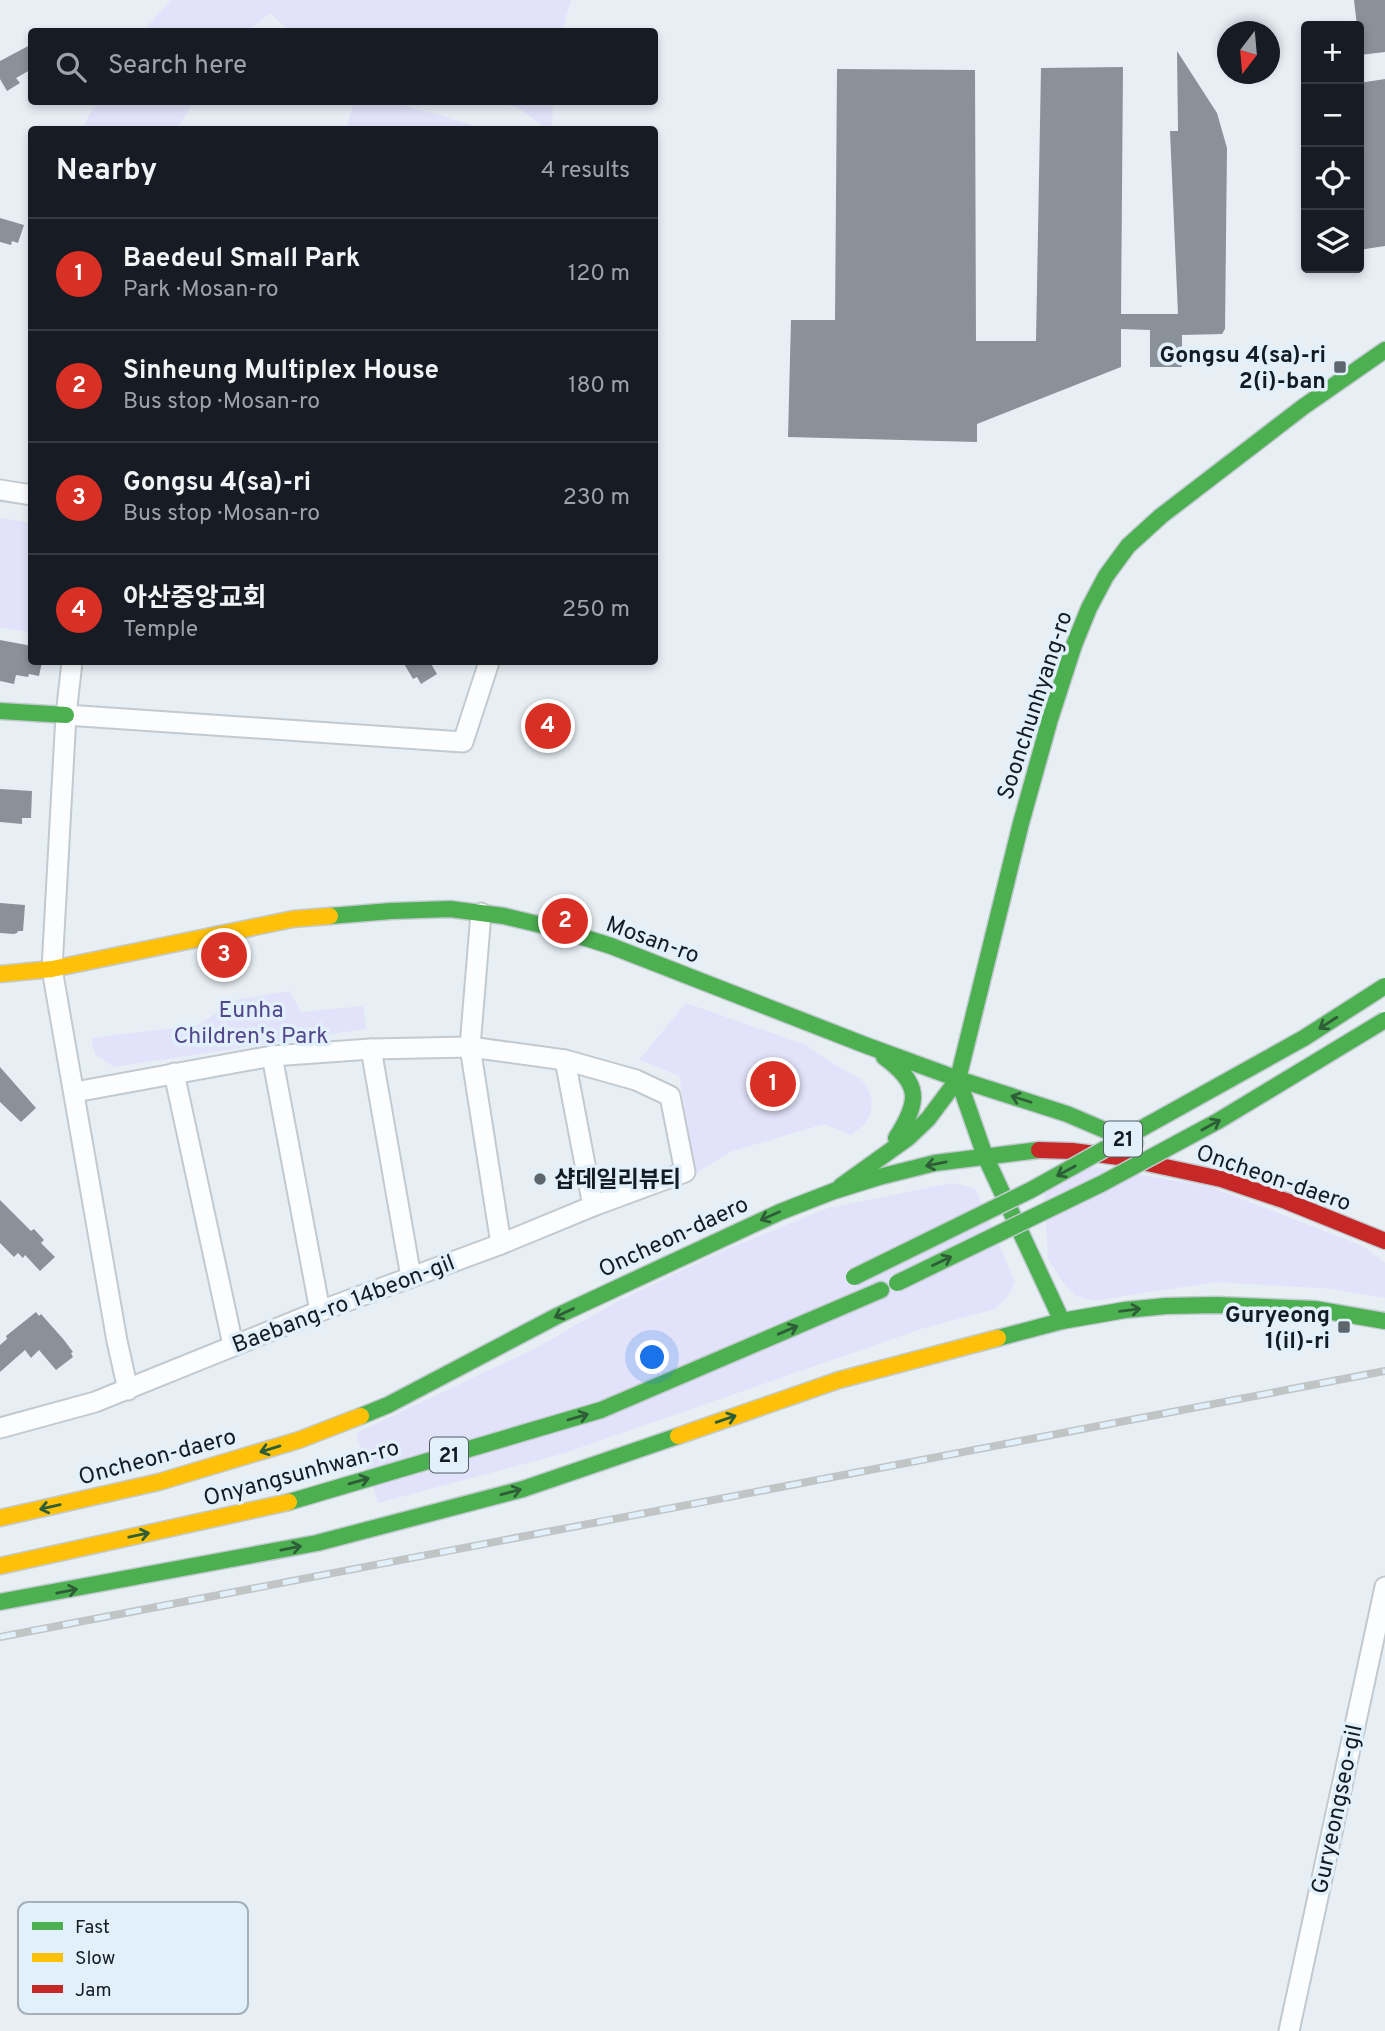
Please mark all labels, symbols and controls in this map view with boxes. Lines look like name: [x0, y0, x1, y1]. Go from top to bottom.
north arrow: [1217, 21, 1280, 84]
map controls: [1301, 21, 1364, 273]
button: +: [1301, 21, 1364, 84]
search box: [28, 28, 658, 105]
icon: search: [52, 48, 90, 86]
text: Search here: [108, 50, 247, 83]
button: −: [1301, 84, 1364, 147]
button: locate: [1301, 147, 1364, 210]
text: Nearby: [56, 153, 157, 190]
text: 4 results: [541, 157, 630, 186]
button: layers: [1301, 210, 1364, 273]
text: Baedeul Small Park: [123, 243, 360, 276]
text: 1: [74, 260, 84, 289]
text: 120 m: [568, 260, 630, 289]
text: Park · Mosan-ro: [123, 276, 279, 305]
place label: Gongsu 4(sa)-ri 2(i)-ban: [1160, 342, 1326, 397]
text: Sinheung Multiplex House: [123, 355, 439, 388]
marker: Gongsu 4(sa)-ri 2(i)-ban: [1332, 359, 1348, 375]
text: 2: [72, 372, 86, 401]
text: 180 m: [568, 372, 630, 401]
text: Bus stop · Mosan-ro: [123, 388, 320, 417]
text: Gongsu 4(sa)-ri: [123, 467, 311, 500]
text: 3: [72, 484, 86, 513]
text: 230 m: [563, 484, 630, 513]
text: Bus stop · Mosan-ro: [123, 500, 320, 529]
text: 아산중앙교회: [123, 583, 267, 616]
text: 4: [72, 596, 86, 625]
text: 250 m: [562, 596, 630, 625]
street label: Soonchunhyang-ro: [992, 608, 1081, 804]
text: Temple: [123, 616, 198, 645]
pin: 4: [525, 700, 571, 752]
pin: 2: [542, 895, 588, 947]
street label: Mosan-ro: [601, 911, 703, 972]
pin: 3: [201, 929, 247, 981]
park label: Eunha Children's Park: [173, 997, 329, 1052]
one-way arrow: [1318, 1016, 1338, 1030]
pin: 1: [750, 1058, 796, 1110]
one-way arrow: [1010, 1092, 1032, 1104]
one-way arrow: [1200, 1117, 1220, 1131]
road number: 21: [1104, 1122, 1142, 1156]
street label: Oncheon-daero: [1192, 1139, 1354, 1219]
one-way arrow: [925, 1158, 948, 1171]
one-way arrow: [1056, 1164, 1076, 1178]
place label: 샵데일리뷰티: [554, 1167, 681, 1196]
marker: 샵데일리뷰티: [532, 1171, 548, 1187]
street label: Oncheon-daero: [595, 1191, 754, 1286]
one-way arrow: [760, 1210, 782, 1223]
street label: Baebang-ro 14beon-gil: [229, 1250, 459, 1361]
one-way arrow: [931, 1254, 952, 1267]
place label: Guryeong 1(il)-ri: [1225, 1302, 1330, 1357]
one-way arrow: [1118, 1304, 1141, 1317]
one-way arrow: [554, 1306, 575, 1320]
marker: Guryeong 1(il)-ri: [1336, 1319, 1352, 1335]
one-way arrow: [776, 1323, 798, 1336]
your location: [635, 1340, 669, 1374]
one-way arrow: [566, 1410, 588, 1423]
one-way arrow: [715, 1411, 737, 1424]
street label: Oncheon-daero: [76, 1423, 240, 1493]
street label: Onyangsunhwan-ro: [201, 1434, 403, 1514]
road number: 21: [430, 1438, 468, 1472]
one-way arrow: [259, 1444, 281, 1457]
one-way arrow: [348, 1474, 370, 1487]
one-way arrow: [499, 1485, 522, 1498]
one-way arrow: [39, 1501, 62, 1514]
one-way arrow: [127, 1528, 149, 1541]
one-way arrow: [279, 1541, 302, 1554]
one-way arrow: [55, 1583, 78, 1597]
street label: Guryeongseo-gil: [1306, 1722, 1371, 1897]
legend: [18, 1902, 248, 2014]
text: Fast: [75, 1916, 110, 1940]
text: Slow: [75, 1947, 115, 1971]
text: Jam: [75, 1979, 112, 2003]

